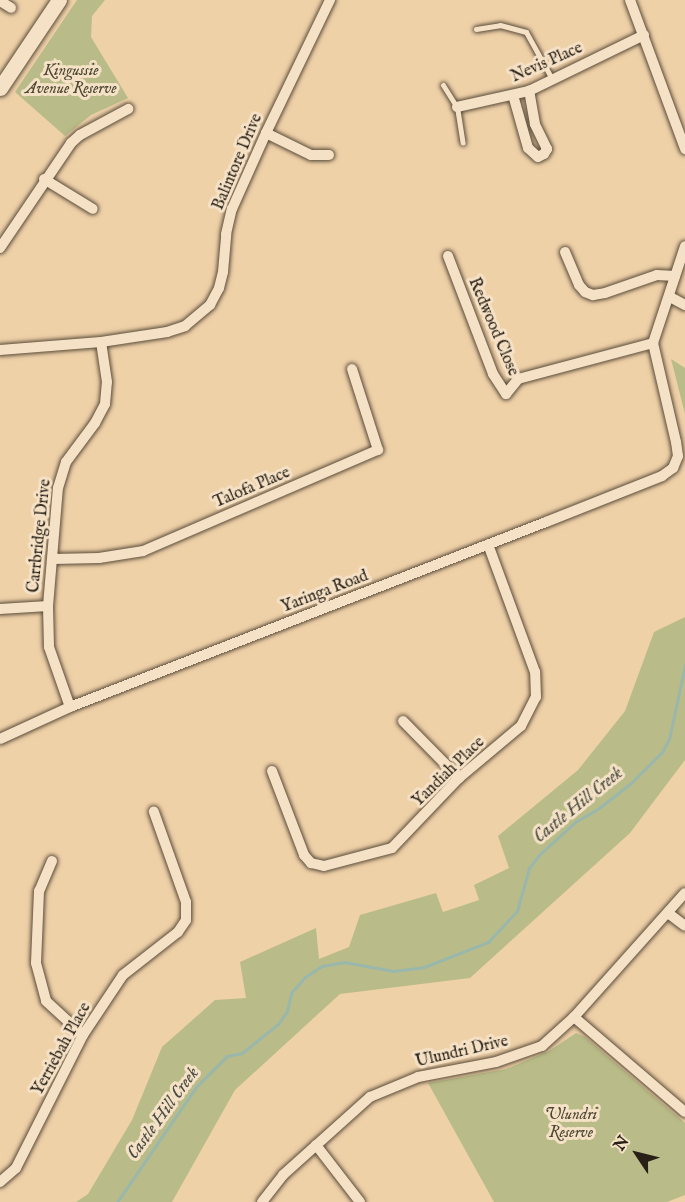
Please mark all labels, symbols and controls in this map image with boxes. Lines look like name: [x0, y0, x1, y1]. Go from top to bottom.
street label: Nevis Place: [508, 39, 586, 87]
park label: Kingussie Avenue Reserve: [25, 61, 117, 99]
street label: Balintore Drive: [209, 111, 267, 213]
street label: Redwood Close: [464, 275, 522, 379]
street label: Talofa Place: [211, 463, 293, 513]
street label: Carrbridge Drive: [24, 478, 56, 594]
street label: Yaringa Road: [279, 567, 371, 617]
street label: Yandiah Place: [409, 733, 489, 811]
water label: Castle Hill Creek: [530, 763, 628, 849]
street label: Yerriebah Place: [29, 999, 95, 1099]
street label: Ulundri Drive: [414, 1032, 510, 1072]
water label: Castle Hill Creek: [123, 1064, 205, 1164]
park label: Ulundri Reserve: [545, 1105, 597, 1143]
north arrow: [607, 1124, 667, 1184]
text: N: [610, 1132, 634, 1155]

